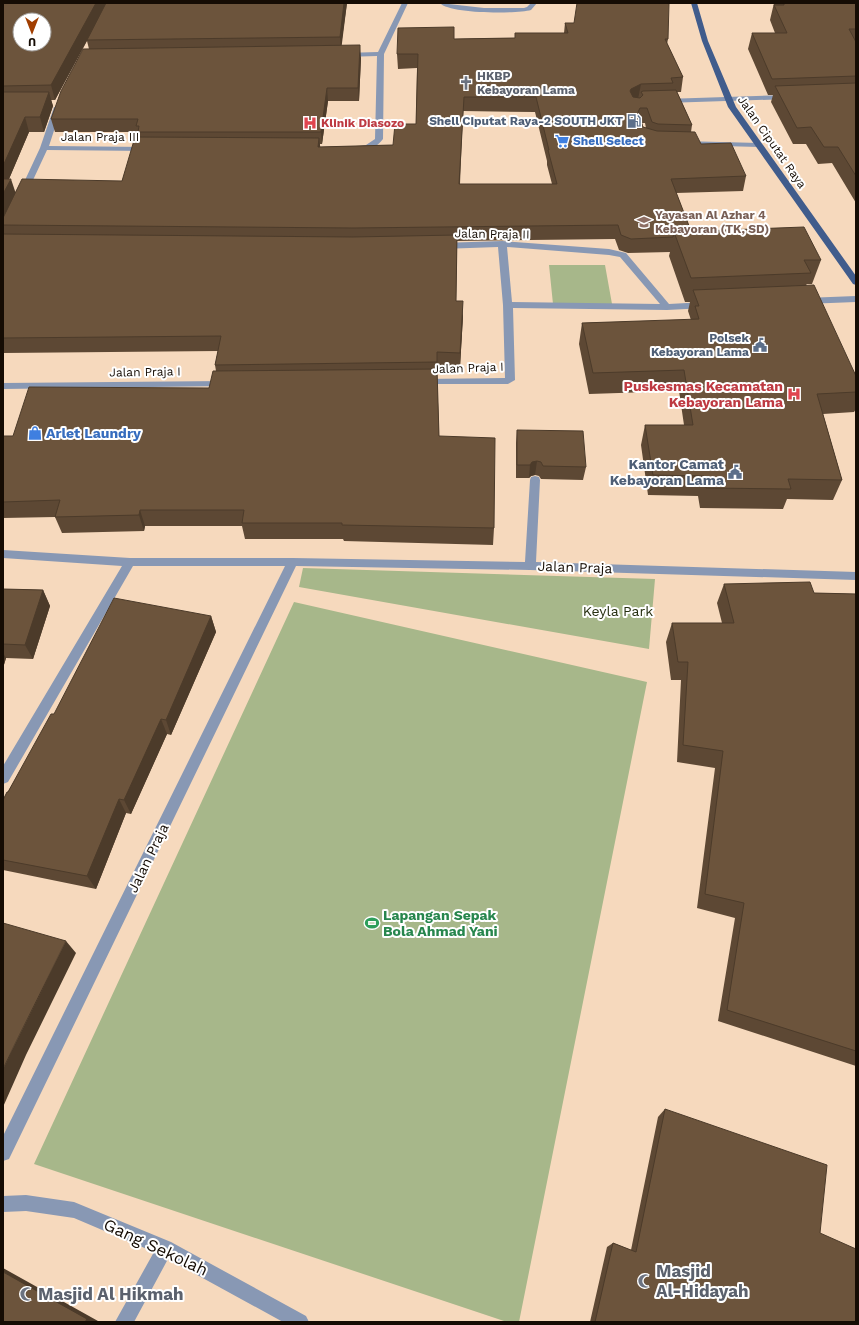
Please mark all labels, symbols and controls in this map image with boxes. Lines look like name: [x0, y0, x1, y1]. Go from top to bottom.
north arrow: [12, 12, 52, 52]
text: U: [28, 35, 36, 48]
place label: HKBP Kebayoran Lama: [477, 69, 575, 97]
church icon: HKBP Kebayoran Lama: [458, 75, 474, 91]
street label: Jalan Ciputat Raya: [735, 93, 809, 191]
fuel station icon: Shell Ciputat Raya-2 SOUTH JKT: [626, 113, 642, 129]
place label: Shell Ciputat Raya-2 SOUTH JKT: [429, 114, 623, 128]
hospital icon: Klinik Diasozo: [302, 115, 318, 131]
place label: Klinik Diasozo: [321, 116, 404, 130]
street label: Jalan Praja III: [61, 130, 139, 144]
supermarket icon: Shell Select: [554, 133, 570, 149]
place label: Shell Select: [573, 134, 645, 148]
place label: Yayasan Al Azhar 4 Kebayoran (TK, SD): [655, 208, 769, 236]
school or university icon: Yayasan Al Azhar 4 Kebayoran (TK, SD): [636, 214, 652, 230]
street label: Jalan Praja II: [454, 226, 530, 242]
place label: Polsek Kebayoran Lama: [651, 331, 750, 359]
public building icon: Polsek Kebayoran Lama: [752, 337, 768, 353]
street label: Jalan Praja I: [432, 360, 504, 376]
street label: Jalan Praja I: [109, 364, 181, 380]
place label: Puskesmas Kecamatan Kebayoran Lama: [624, 378, 784, 410]
hospital icon: Puskesmas Kecamatan Kebayoran Lama: [786, 386, 802, 402]
shop icon: Arlet Laundry: [27, 425, 43, 441]
place label: Arlet Laundry: [46, 425, 141, 441]
place label: Kantor Camat Kebayoran Lama: [610, 456, 725, 488]
public building icon: Kantor Camat Kebayoran Lama: [727, 464, 743, 480]
street label: Jalan Praja: [537, 558, 613, 576]
park label: Keyla Park: [583, 603, 653, 619]
street label: Jalan Praja: [124, 821, 172, 895]
place label: Lapangan Sepak Bola Ahmad Yani: [383, 907, 498, 939]
sports icon: Lapangan Sepak Bola Ahmad Yani: [364, 915, 380, 931]
street label: Gang Sekolah: [101, 1214, 211, 1280]
place label: Masjid Al-Hidayah: [656, 1261, 749, 1301]
mosque icon: Masjid Al-Hidayah: [637, 1273, 653, 1289]
place label: Masjid Al Hikmah: [38, 1284, 184, 1304]
mosque icon: Masjid Al Hikmah: [19, 1286, 35, 1302]

